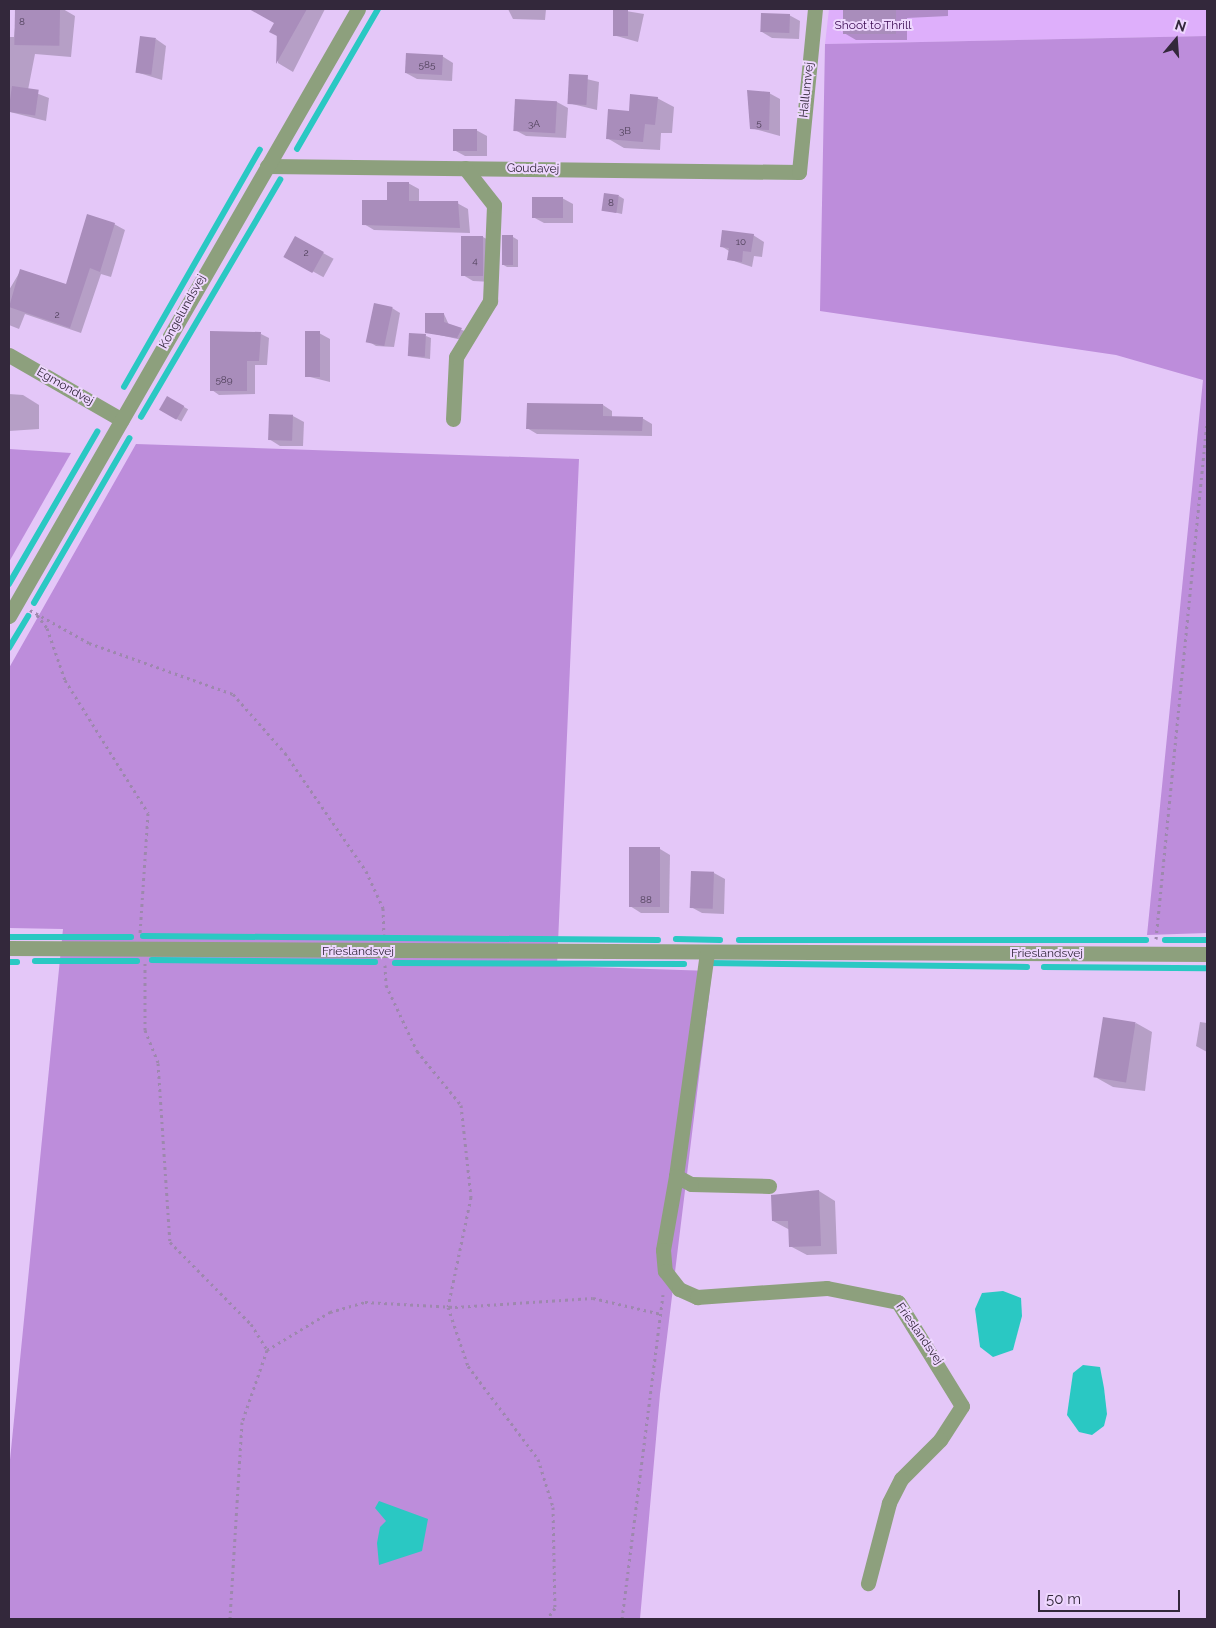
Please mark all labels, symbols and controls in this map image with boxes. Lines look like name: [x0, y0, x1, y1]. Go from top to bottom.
north arrow: [1151, 15, 1201, 65]
house number: 8: [19, 16, 25, 28]
text: N: [1173, 16, 1188, 35]
park label: Shoot to Thrill: [834, 19, 912, 33]
house number: 585: [419, 59, 435, 71]
street label: Hallumvej: [797, 61, 817, 119]
house number: 5: [756, 117, 762, 129]
house number: 3A: [528, 118, 540, 130]
house number: 3B: [619, 125, 631, 137]
street label: Goudavej: [507, 161, 559, 177]
house number: 8: [608, 197, 614, 209]
house number: 10: [736, 236, 746, 248]
house number: 2: [303, 247, 309, 259]
house number: 4: [472, 255, 478, 267]
street label: Kongelundsvej: [157, 272, 209, 352]
house number: 2: [54, 309, 60, 321]
street label: Egmondvej: [34, 365, 96, 409]
house number: 589: [215, 374, 233, 386]
house number: 88: [640, 894, 652, 906]
street label: Frieslandsvej: [322, 945, 394, 959]
street label: Frieslandsvej: [1011, 947, 1083, 961]
street label: Frieslandsvej: [892, 1300, 946, 1368]
scale bar: [1041, 1580, 1184, 1612]
text: 50 m: [1046, 1590, 1081, 1608]

